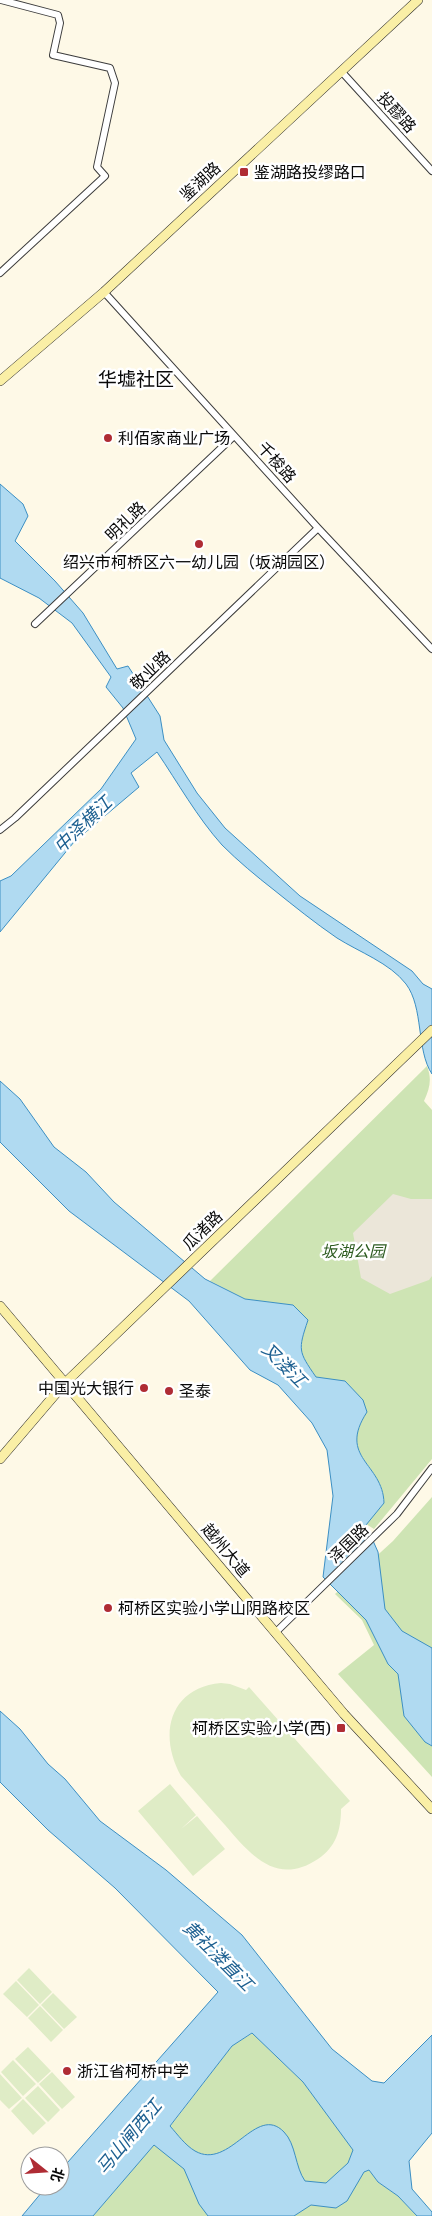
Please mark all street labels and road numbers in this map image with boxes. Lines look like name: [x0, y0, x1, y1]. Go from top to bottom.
street label: 投醪路: [373, 87, 421, 137]
street label: 鉴湖路: [175, 157, 225, 205]
street label: 千梭路: [253, 437, 301, 487]
street label: 明礼路: [100, 496, 150, 546]
street label: 敬业路: [125, 645, 175, 695]
street label: 瓜渚路: [177, 1205, 227, 1255]
street label: 越州大道: [197, 1518, 255, 1582]
street label: 泽国路: [323, 1518, 373, 1568]

